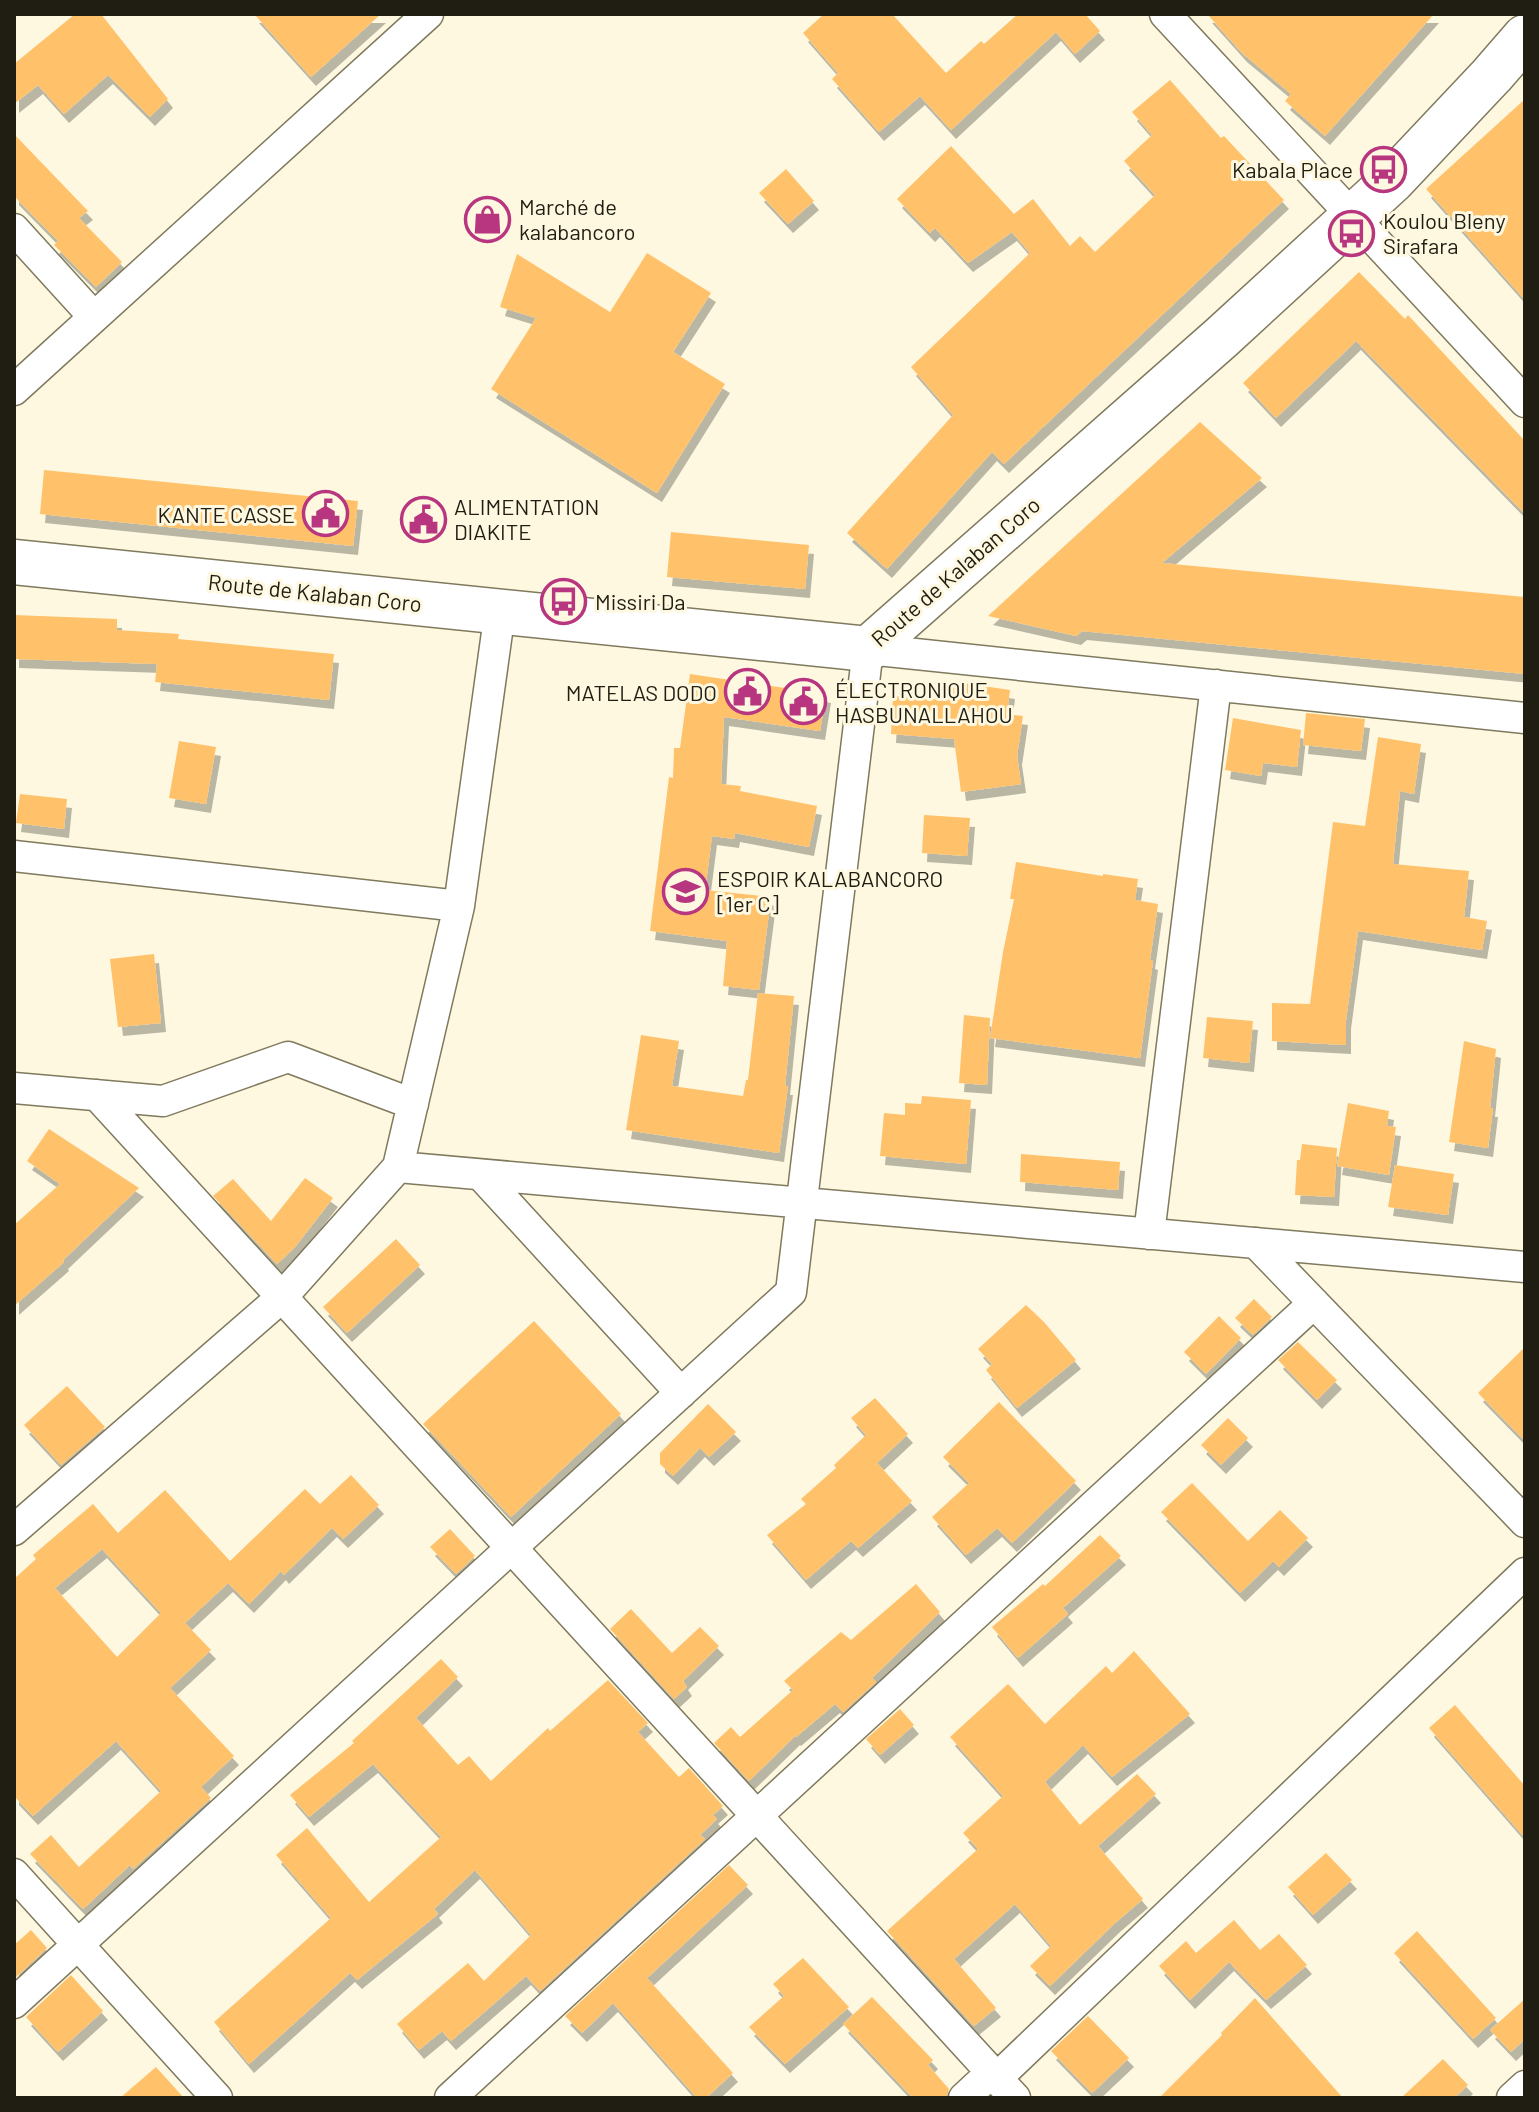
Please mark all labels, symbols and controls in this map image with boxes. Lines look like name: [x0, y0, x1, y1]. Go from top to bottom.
bus stop icon: Kabala Place: [1360, 145, 1408, 193]
place label: Kabala Place: [1232, 156, 1353, 182]
place label: Marché de kalabancoro: [519, 193, 636, 244]
shop icon: Marché de kalabancoro: [464, 195, 512, 243]
place label: Koulou Bleny Sirafara: [1383, 207, 1506, 258]
bus stop icon: Koulou Bleny Sirafara: [1328, 209, 1376, 257]
public building icon: KANTE CASSE: [302, 490, 350, 538]
street label: Route de Kalaban Coro: [865, 491, 1045, 651]
place label: ALIMENTATION DIAKITE: [454, 493, 599, 544]
public building icon: ALIMENTATION DIAKITE: [399, 495, 447, 543]
place label: KANTE CASSE: [158, 501, 295, 527]
street label: Route de Kalaban Coro: [207, 568, 423, 616]
bus stop icon: Missiri Da: [540, 577, 588, 625]
place label: Missiri Da: [595, 588, 686, 614]
public building icon: MATELAS DODO: [724, 668, 772, 716]
place label: ÉLECTRONIQUE HASBUNALLAHOU: [835, 676, 1013, 727]
public building icon: ÉLECTRONIQUE HASBUNALLAHOU: [780, 678, 828, 726]
place label: MATELAS DODO: [566, 679, 717, 705]
place label: ESPOIR KALABANCORO [1er C]: [717, 865, 943, 916]
school or university icon: ESPOIR KALABANCORO [1er C]: [662, 867, 710, 915]

